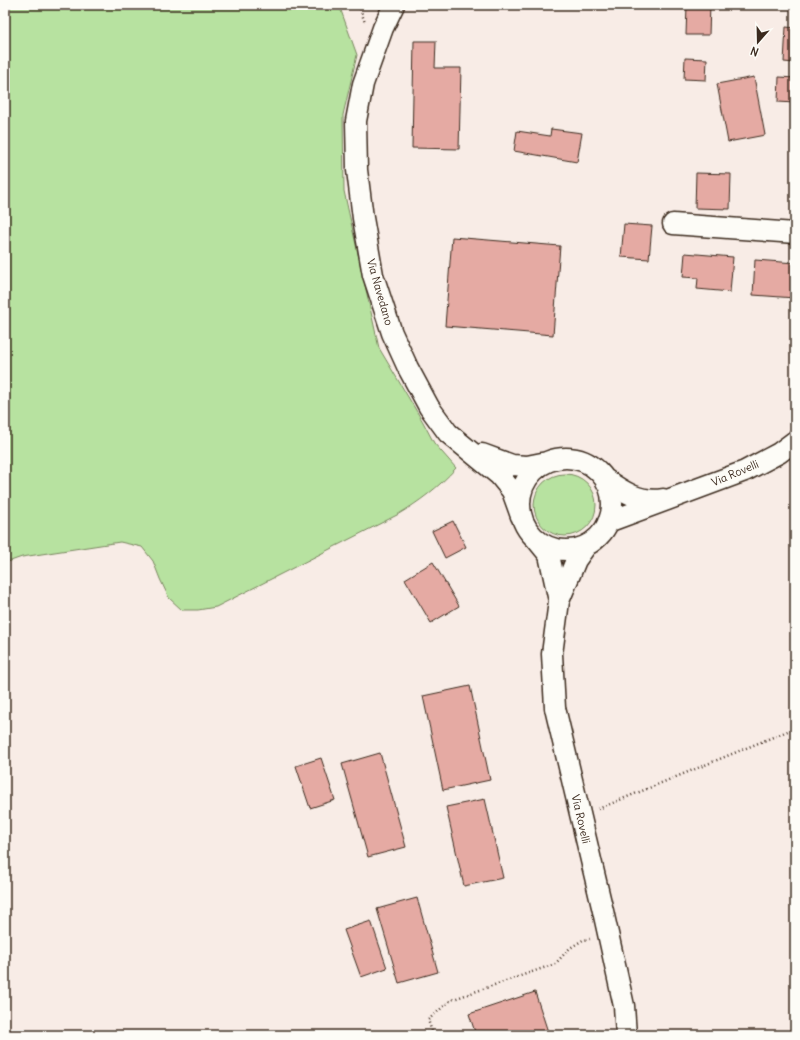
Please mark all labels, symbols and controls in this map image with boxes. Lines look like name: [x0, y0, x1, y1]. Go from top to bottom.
north arrow: [738, 22, 778, 62]
text: N: [749, 44, 761, 59]
street label: Via Navedano: [364, 257, 396, 327]
street label: Via Rovelli: [709, 457, 761, 489]
street label: Via Rovelli: [569, 793, 593, 845]

